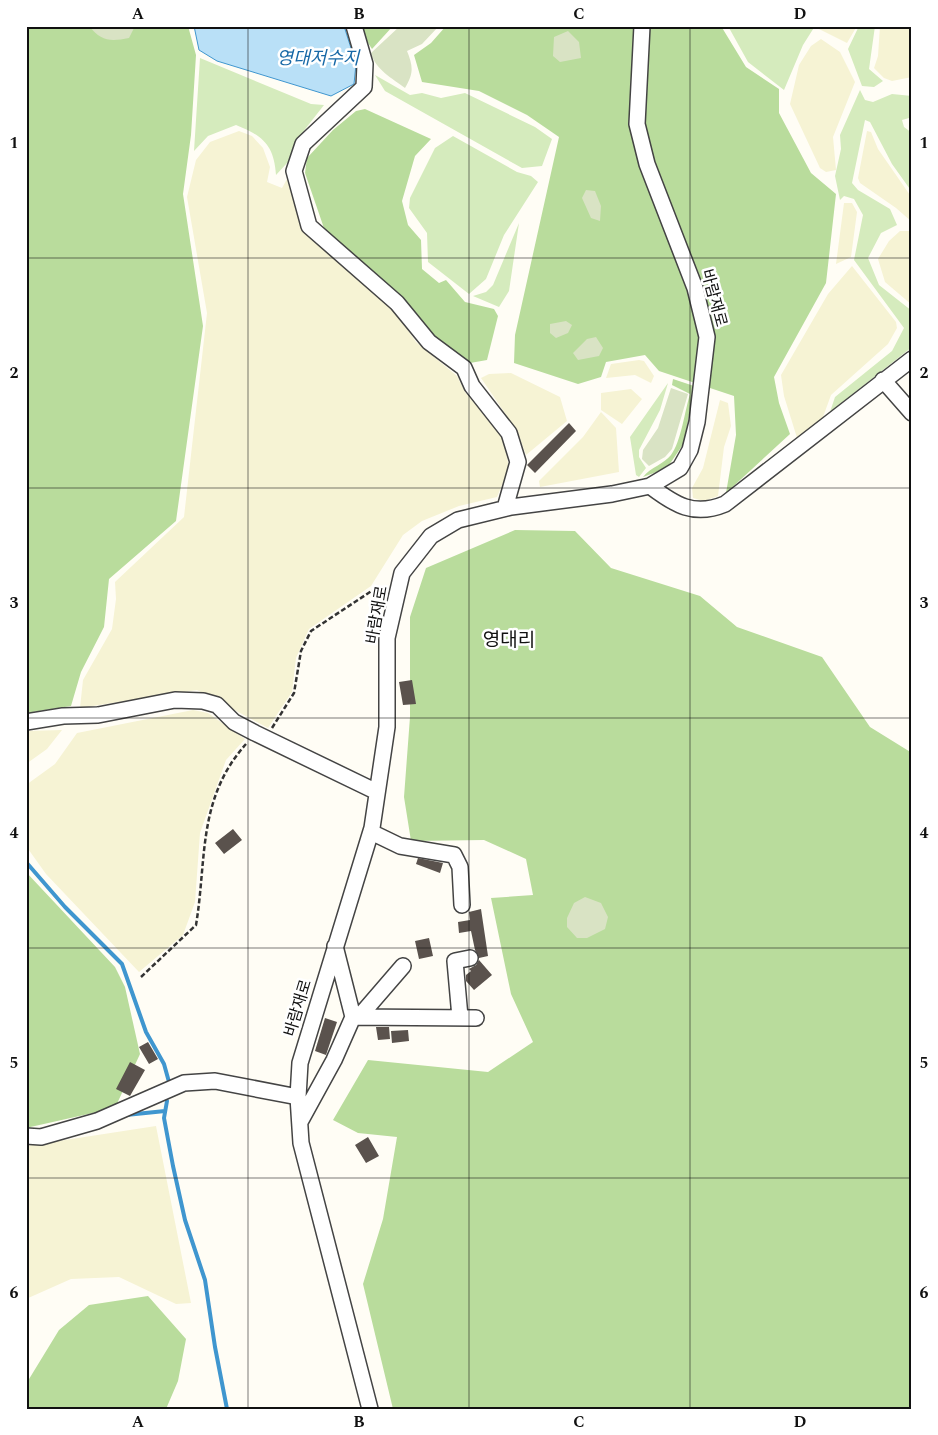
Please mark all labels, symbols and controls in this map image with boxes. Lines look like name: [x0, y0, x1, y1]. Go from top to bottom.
text: A: [132, 2, 145, 26]
text: B: [353, 2, 365, 26]
text: C: [573, 2, 585, 26]
text: D: [794, 2, 807, 26]
water label: 영대저수지: [277, 45, 361, 72]
text: 1: [10, 131, 18, 155]
text: 1: [920, 131, 928, 155]
street label: 바람재로: [695, 266, 733, 330]
text: 2: [10, 361, 19, 385]
text: 2: [920, 361, 929, 385]
street label: 바람재로: [360, 584, 394, 646]
text: 3: [10, 591, 19, 615]
text: 3: [920, 591, 929, 615]
district label: 영대리: [483, 626, 535, 655]
text: 4: [10, 821, 19, 845]
text: 4: [920, 821, 929, 845]
street label: 바람재로: [278, 976, 318, 1040]
text: 5: [10, 1051, 18, 1075]
text: 5: [920, 1051, 928, 1075]
text: 6: [10, 1281, 19, 1305]
text: 6: [920, 1281, 929, 1305]
text: A: [132, 1410, 145, 1434]
text: B: [353, 1410, 365, 1434]
text: C: [573, 1410, 585, 1434]
text: D: [794, 1410, 807, 1434]

